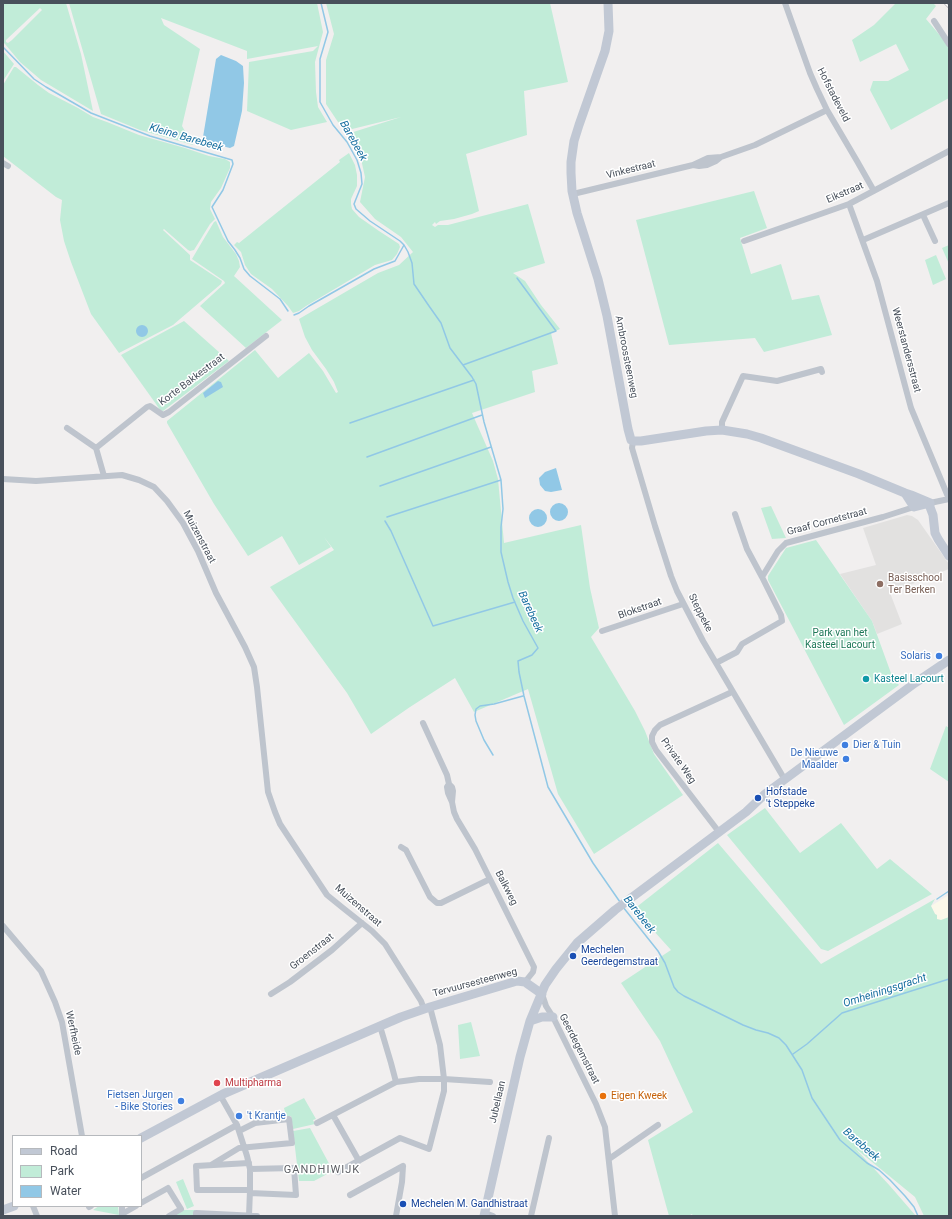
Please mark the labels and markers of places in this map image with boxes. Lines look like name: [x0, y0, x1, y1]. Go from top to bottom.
place label: Basisschool Ter Berken: [888, 572, 942, 596]
marker: Basisschool Ter Berken: [875, 579, 885, 589]
place label: Solaris: [901, 650, 931, 662]
marker: Solaris: [934, 651, 944, 661]
place label: Kasteel Lacourt: [874, 673, 944, 685]
marker: Kasteel Lacourt: [861, 674, 871, 684]
place label: Dier & Tuin: [853, 739, 901, 751]
marker: Dier & Tuin: [840, 740, 850, 750]
place label: De Nieuwe Maalder: [790, 747, 838, 770]
marker: De Nieuwe Maalder: [841, 754, 851, 764]
place label: Hofstade 't Steppeke: [766, 786, 815, 810]
marker: Hofstade 't Steppeke: [753, 793, 763, 803]
place label: Mechelen Geerdegemstraat: [581, 944, 658, 968]
marker: Mechelen Geerdegemstraat: [568, 951, 578, 961]
place label: Multipharma: [225, 1077, 282, 1089]
marker: Multipharma: [212, 1078, 222, 1088]
place label: Fietsen Jurgen - Bike Stories: [107, 1089, 173, 1112]
place label: Eigen Kweek: [611, 1090, 667, 1102]
marker: Eigen Kweek: [598, 1091, 608, 1101]
marker: Fietsen Jurgen - Bike Stories: [176, 1096, 186, 1106]
place label: 't Krantje: [247, 1110, 286, 1122]
marker: 't Krantje: [234, 1111, 244, 1121]
place label: Mechelen M. Gandhistraat: [411, 1198, 528, 1210]
marker: Mechelen M. Gandhistraat: [398, 1199, 408, 1209]

